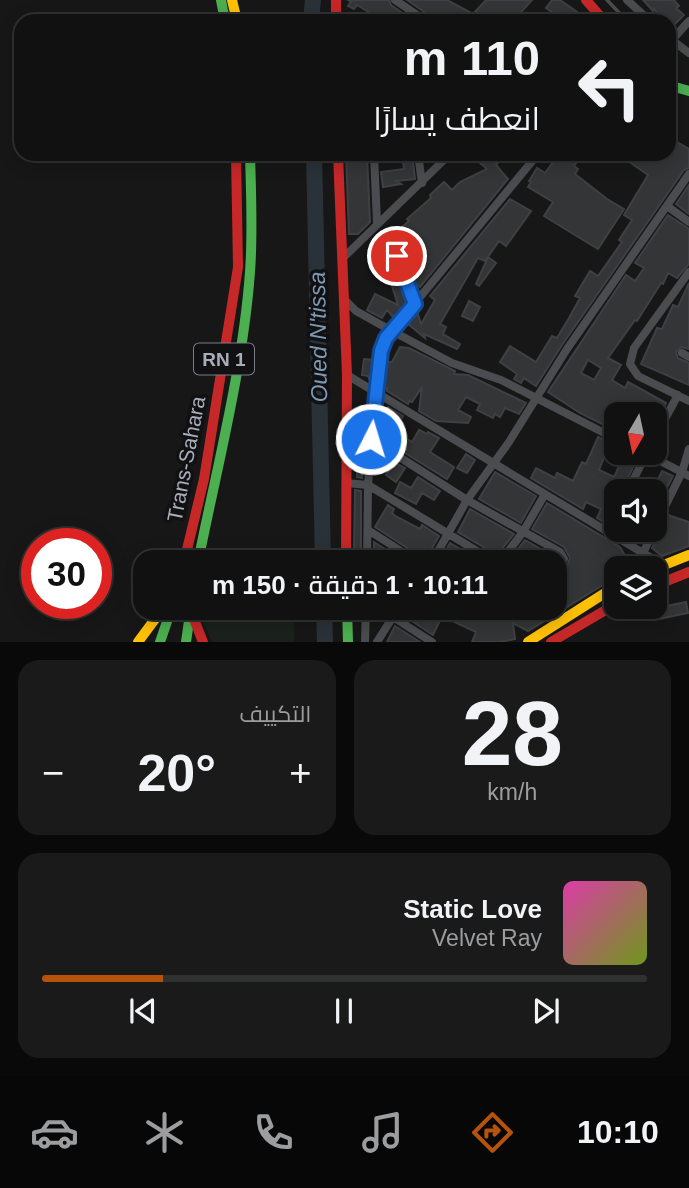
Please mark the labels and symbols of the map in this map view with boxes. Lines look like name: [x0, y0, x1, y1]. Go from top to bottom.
pin: [367, 226, 427, 286]
water label: Oued N'tissa: [304, 271, 332, 403]
road number: RN 1: [194, 344, 254, 374]
street label: Trans-Sahara: [163, 394, 210, 524]
position arrow: [334, 402, 408, 476]
north arrow: [604, 402, 667, 466]
speed limit sign: 30: [21, 528, 112, 619]

